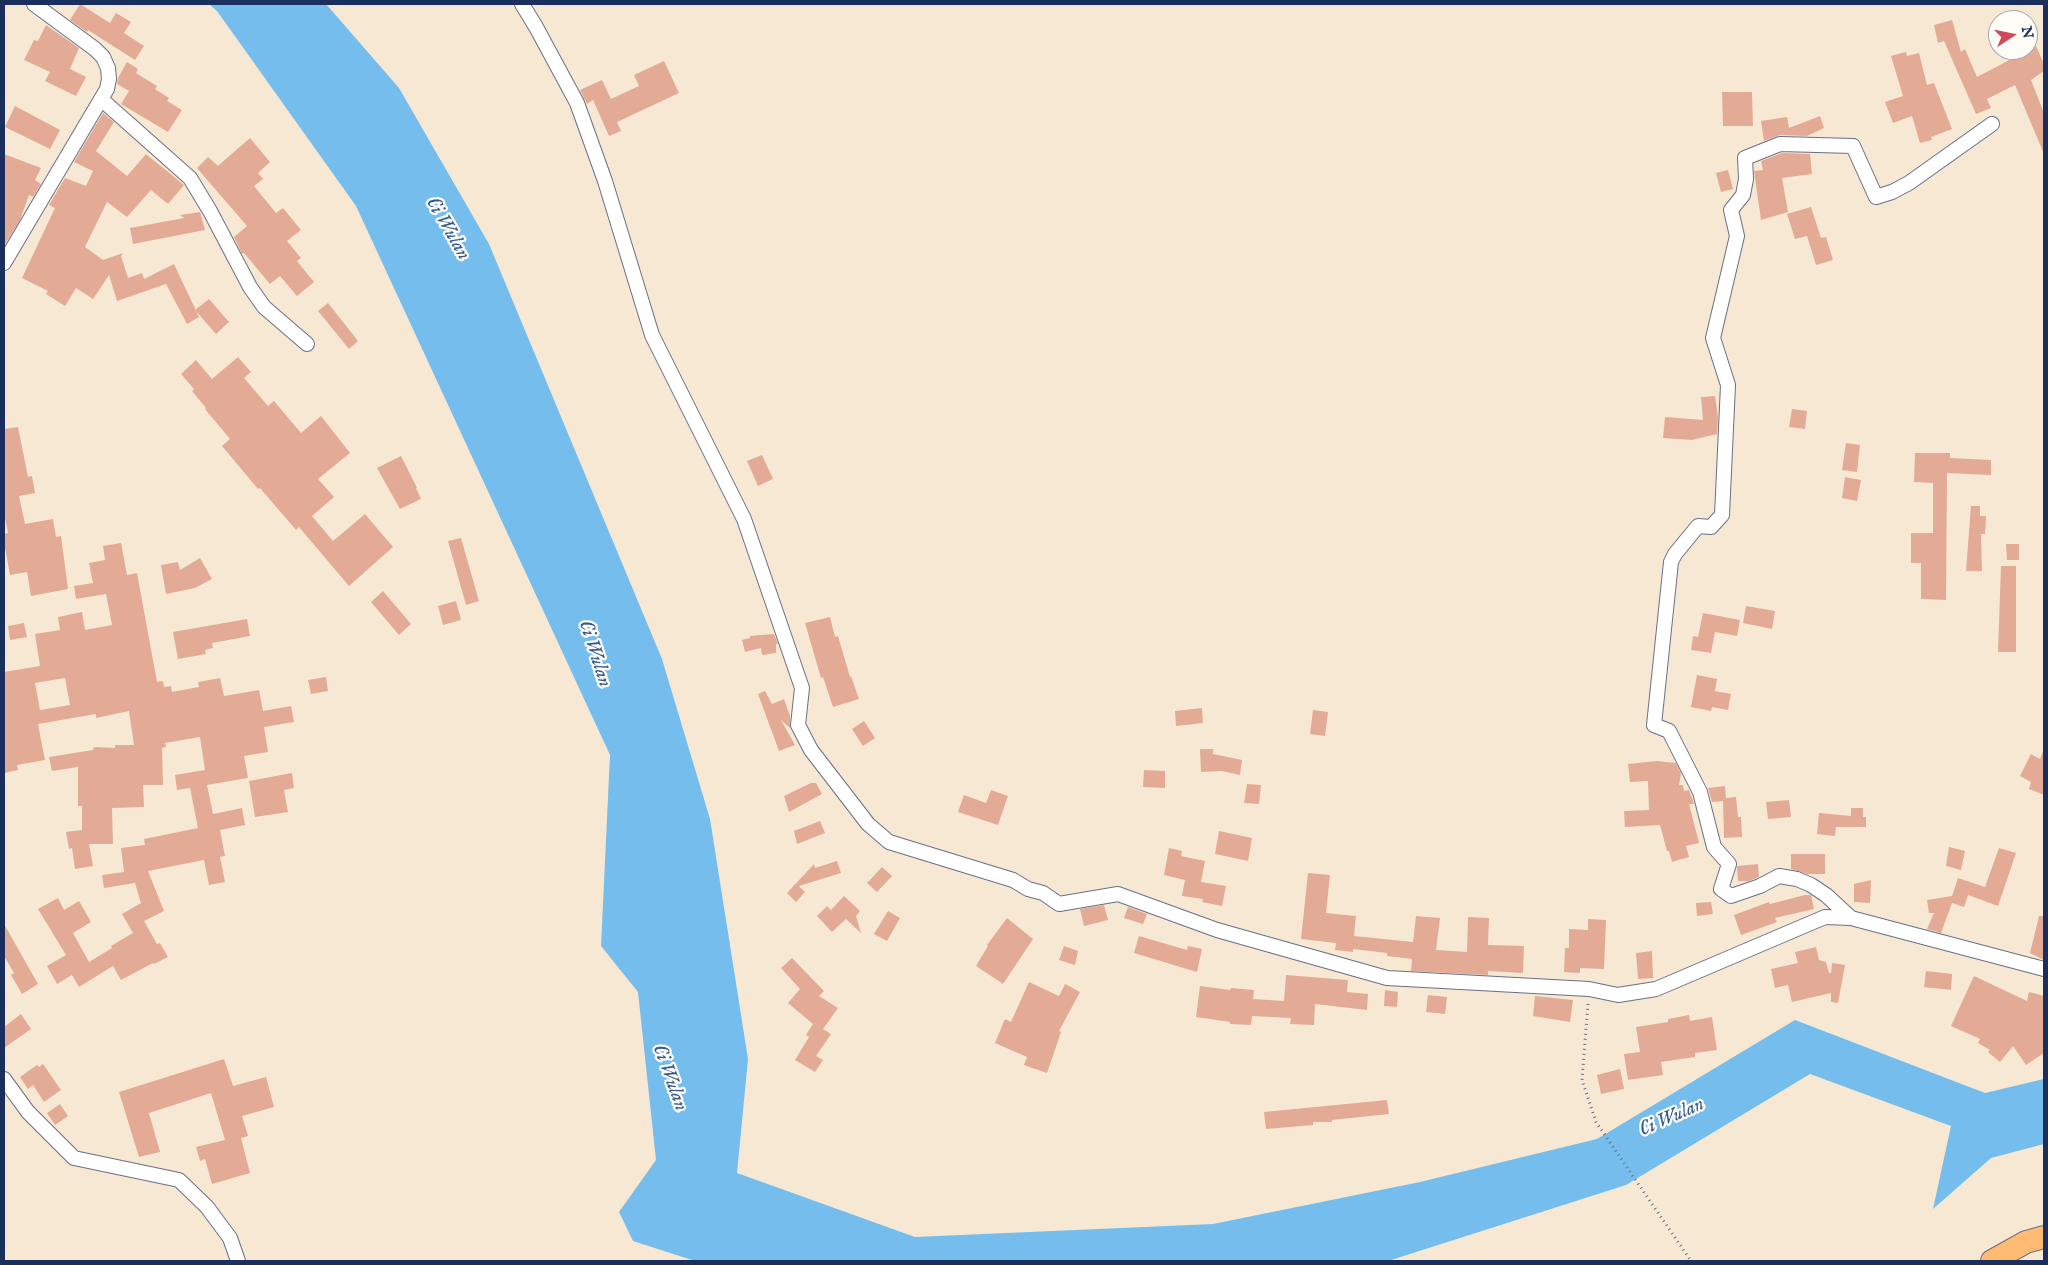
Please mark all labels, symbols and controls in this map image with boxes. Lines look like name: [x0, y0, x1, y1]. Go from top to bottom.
north arrow: [1988, 10, 2038, 60]
text: N: [2017, 25, 2037, 40]
water label: Ci Wulan: [419, 193, 475, 265]
water label: Ci Wulan: [572, 618, 616, 690]
water label: Ci Wulan: [646, 1042, 692, 1114]
water label: Ci Wulan: [1636, 1093, 1708, 1143]

